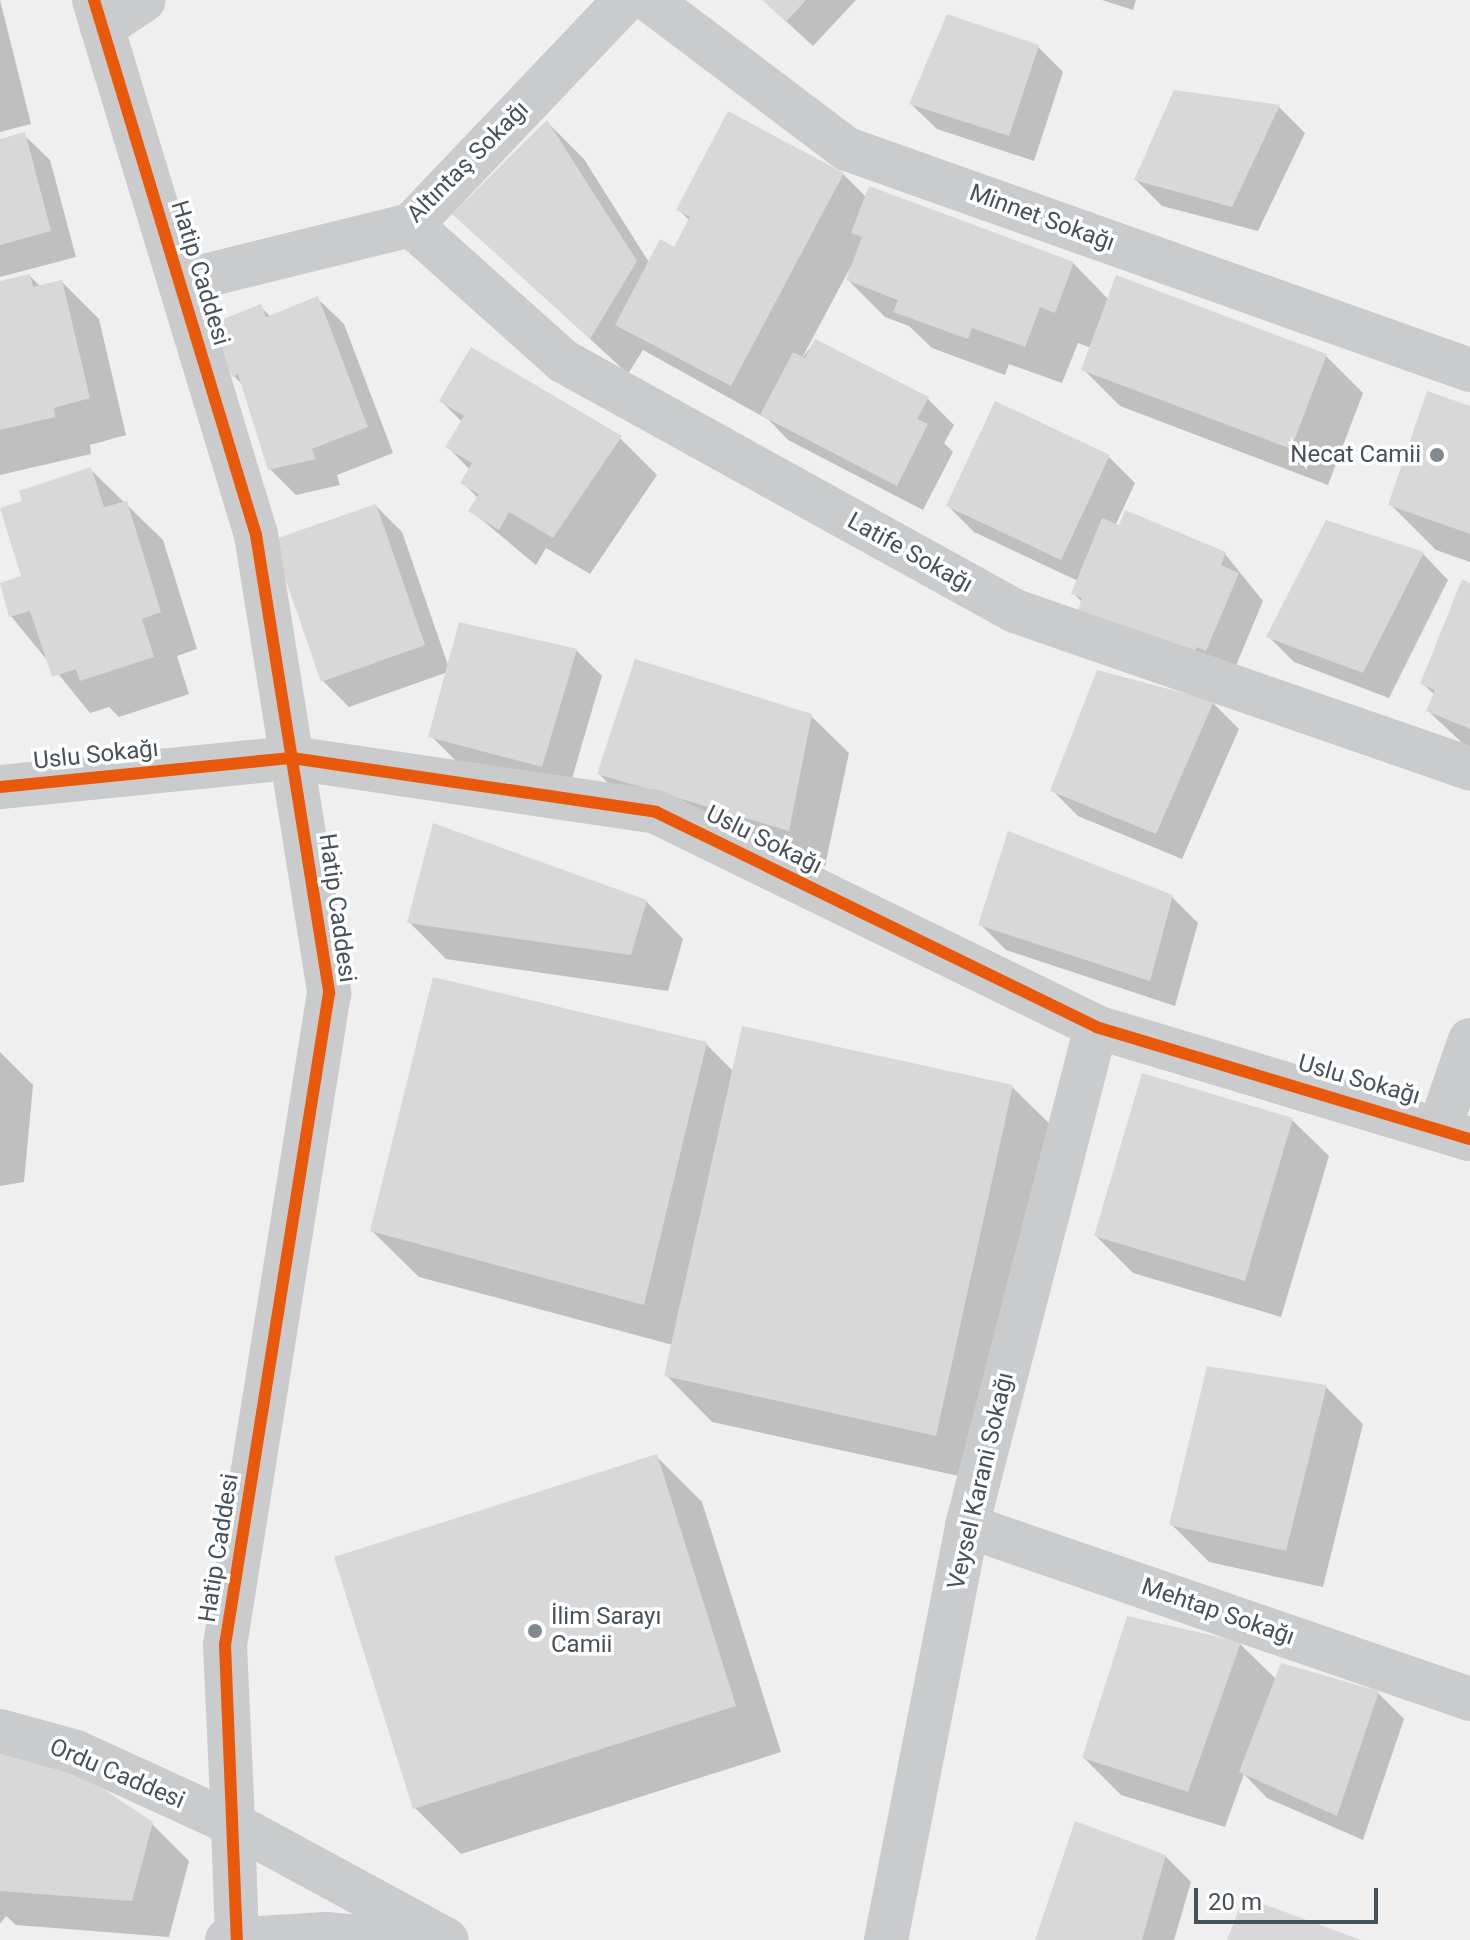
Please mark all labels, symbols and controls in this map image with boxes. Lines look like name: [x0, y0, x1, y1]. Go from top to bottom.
street label: Altıntaş Sokağı: [401, 95, 535, 229]
street label: Minnet Sokağı: [965, 178, 1119, 258]
street label: Hatip Caddesi: [164, 197, 236, 349]
place label: Necat Camii: [1290, 441, 1421, 469]
marker: Necat Camii: [1428, 446, 1446, 464]
street label: Latife Sokağı: [842, 507, 978, 599]
street label: Uslu Sokağı: [32, 734, 160, 776]
street label: Uslu Sokağı: [701, 800, 827, 880]
street label: Hatip Caddesi: [312, 832, 362, 984]
street label: Uslu Sokağı: [1295, 1049, 1423, 1111]
street label: Veysel Karani Sokağı: [942, 1370, 1020, 1592]
street label: Hatip Caddesi: [193, 1472, 245, 1624]
street label: Mehtap Sokağı: [1138, 1572, 1298, 1652]
place label: İlim Sarayı Camii: [551, 1603, 661, 1659]
marker: İlim Sarayı Camii: [526, 1622, 544, 1640]
street label: Ordu Caddesi: [45, 1733, 189, 1815]
scale bar: [1198, 1872, 1382, 1922]
text: 20 m: [1208, 1888, 1262, 1916]

